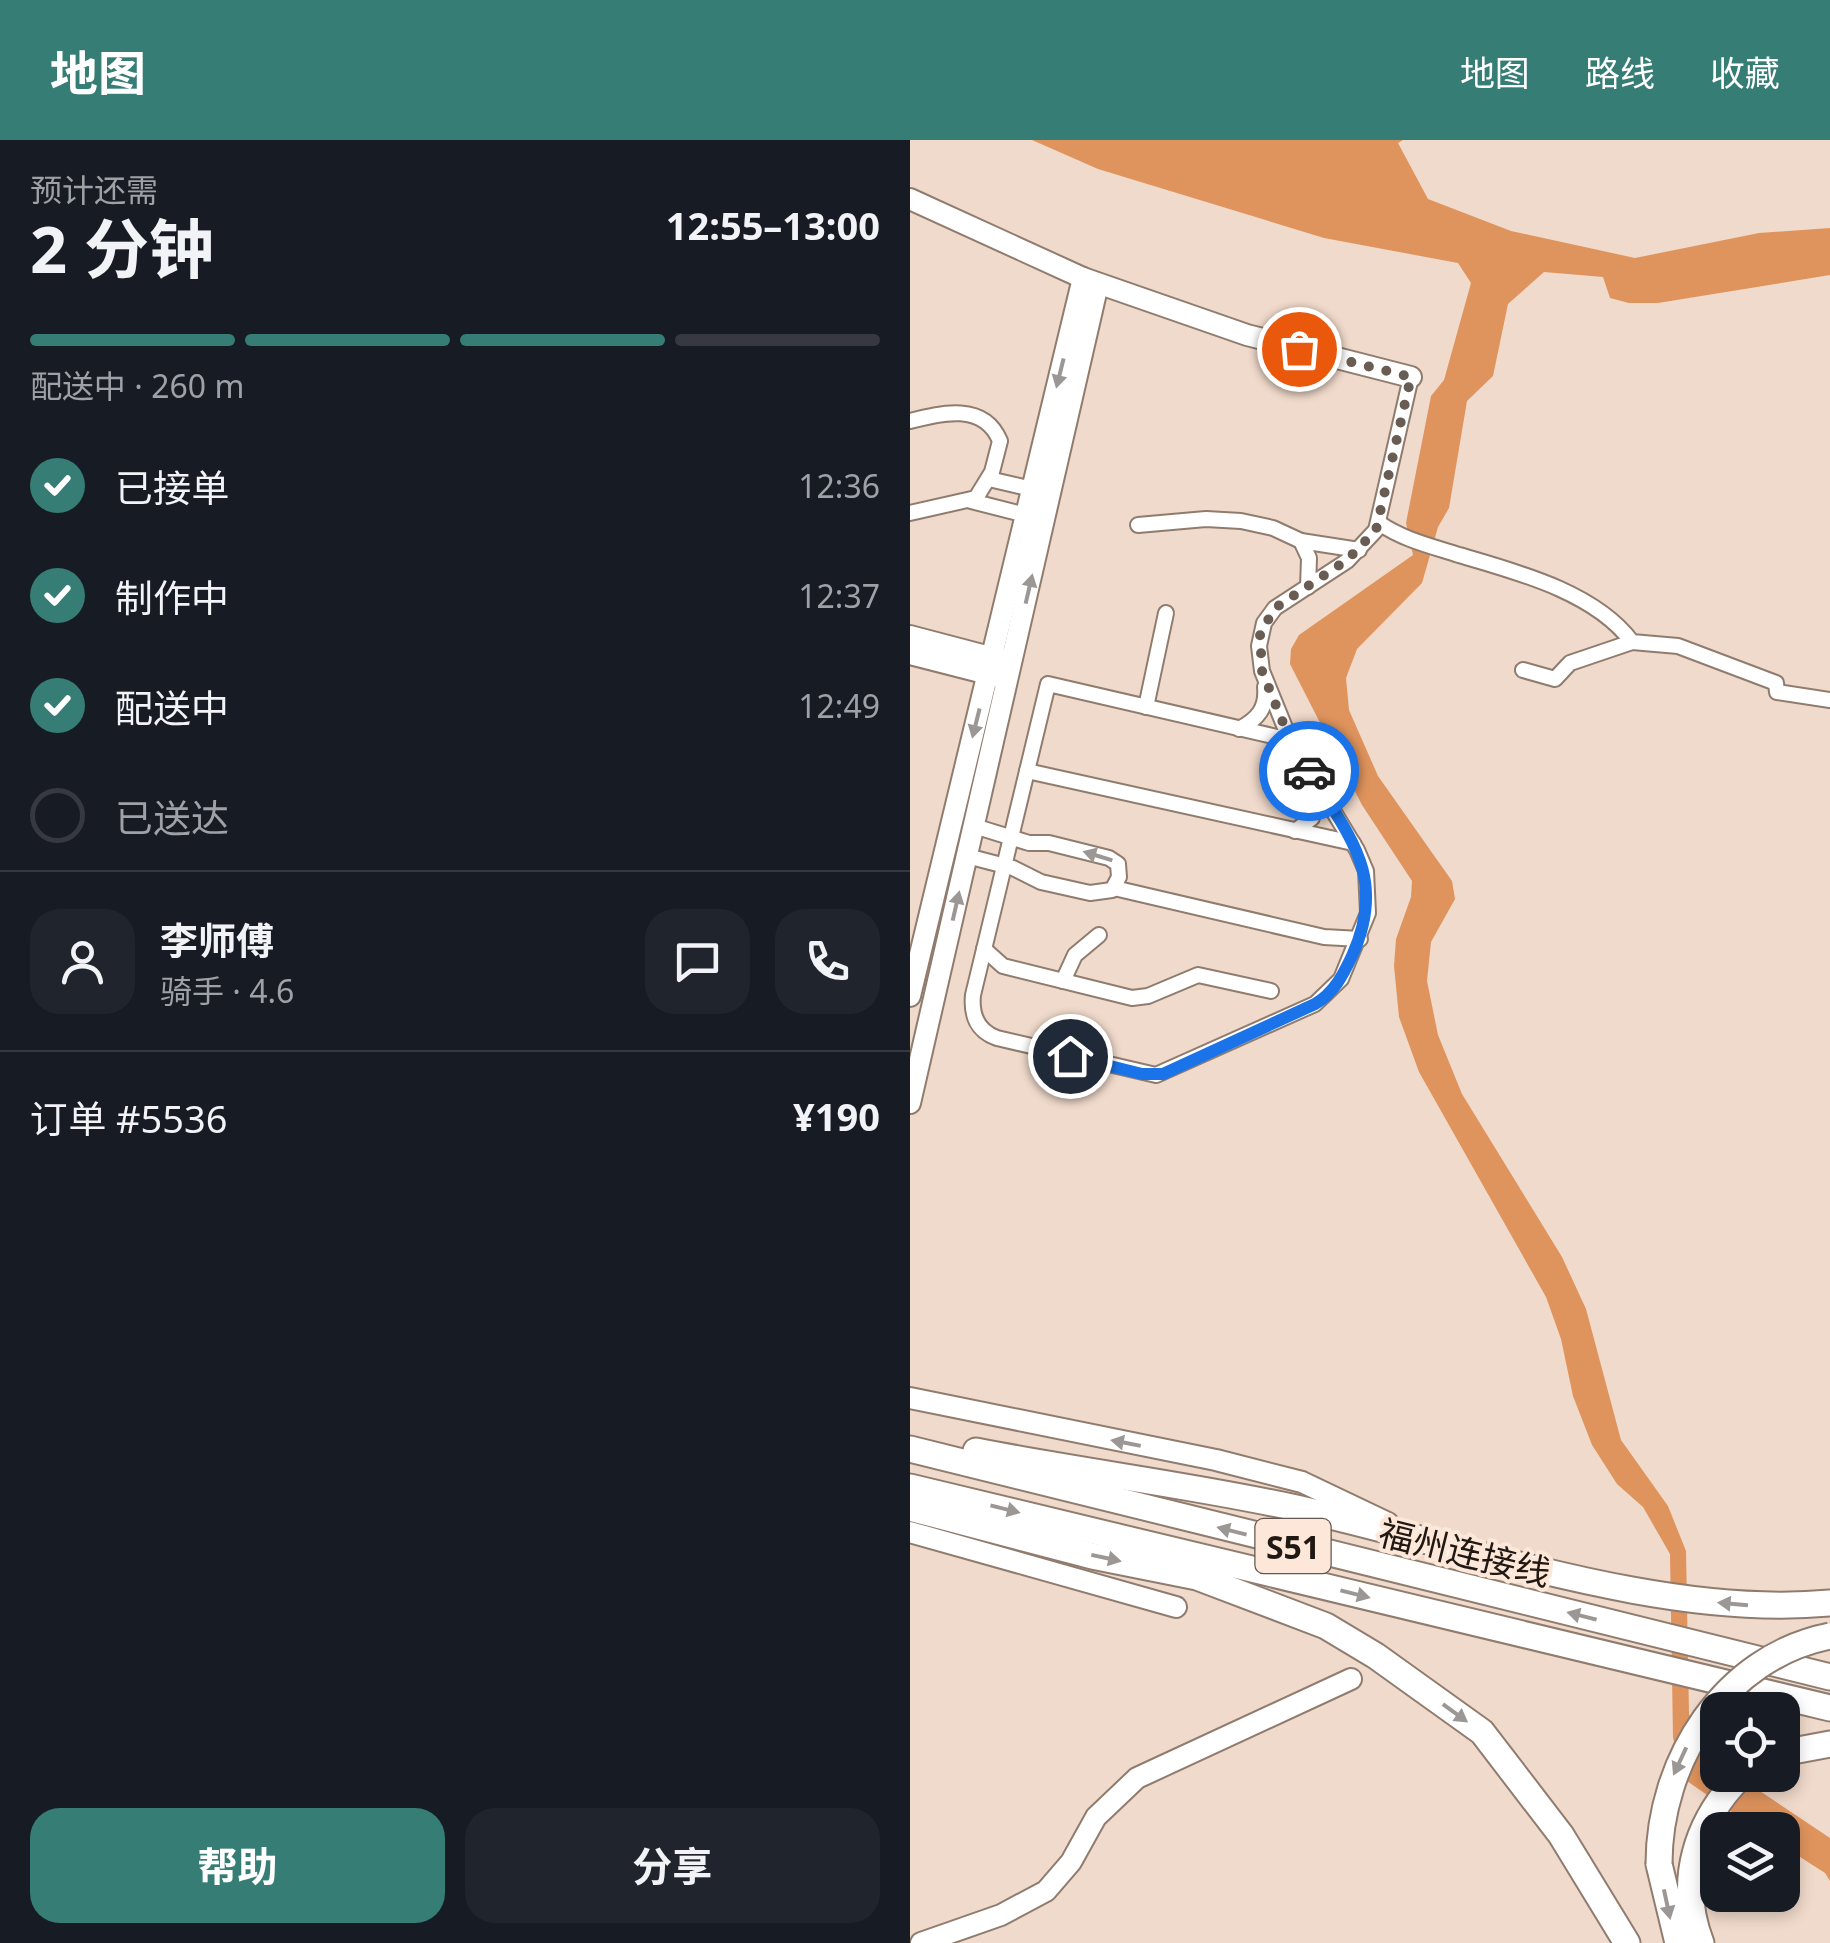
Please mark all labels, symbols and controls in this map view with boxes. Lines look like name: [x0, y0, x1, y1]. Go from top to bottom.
text: 地图: [50, 40, 146, 105]
text: 地图: [1460, 49, 1530, 96]
text: 路线: [1585, 49, 1655, 96]
text: 收藏: [1710, 49, 1780, 96]
text: 预计还需: [30, 168, 158, 211]
text: 12:55–13:00: [666, 199, 880, 251]
text: 2 分钟: [30, 204, 214, 292]
pin: [1257, 307, 1342, 392]
icon: bag: [1272, 322, 1327, 377]
one-way arrow: [1052, 358, 1067, 389]
text: 配送中 · 260 m: [30, 364, 244, 407]
icon: check: [30, 458, 85, 513]
text: 已接单: [115, 461, 229, 513]
text: 12:36: [798, 464, 880, 507]
icon: check: [30, 568, 85, 623]
text: 制作中: [115, 571, 229, 623]
one-way arrow: [1022, 573, 1037, 604]
text: 12:37: [798, 574, 880, 617]
icon: check: [30, 678, 85, 733]
text: 配送中: [115, 681, 229, 733]
text: 12:49: [798, 684, 880, 727]
one-way arrow: [968, 708, 983, 739]
courier: [1259, 721, 1359, 821]
icon: car: [1282, 744, 1337, 799]
text: 已送达: [115, 791, 229, 843]
one-way arrow: [1082, 848, 1112, 863]
one-way arrow: [949, 890, 964, 921]
button: person: [30, 909, 135, 1014]
button: chat: [645, 909, 750, 1014]
button: phone: [775, 909, 880, 1014]
text: 李师傅: [160, 914, 274, 966]
text: 骑手 · 4.6: [160, 969, 294, 1012]
pin: [1028, 1014, 1113, 1099]
icon: home: [1043, 1029, 1098, 1084]
text: ¥190: [793, 1090, 880, 1142]
text: 订单 #5536: [30, 1092, 227, 1144]
one-way arrow: [1110, 1435, 1141, 1451]
one-way arrow: [990, 1502, 1021, 1517]
street label: 福州连接线: [1374, 1508, 1556, 1596]
road number: S51: [1256, 1519, 1330, 1573]
one-way arrow: [1216, 1523, 1247, 1538]
one-way arrow: [1091, 1551, 1122, 1567]
one-way arrow: [1340, 1587, 1371, 1602]
one-way arrow: [1716, 1596, 1748, 1612]
one-way arrow: [1566, 1608, 1597, 1623]
map controls: [1700, 1692, 1800, 1912]
button: locate: [1700, 1692, 1800, 1792]
one-way arrow: [1442, 1703, 1468, 1723]
one-way arrow: [1672, 1747, 1689, 1776]
button: 帮助: [30, 1808, 445, 1923]
button: 分享: [465, 1808, 880, 1923]
button: layers: [1700, 1812, 1800, 1912]
one-way arrow: [1660, 1889, 1675, 1920]

